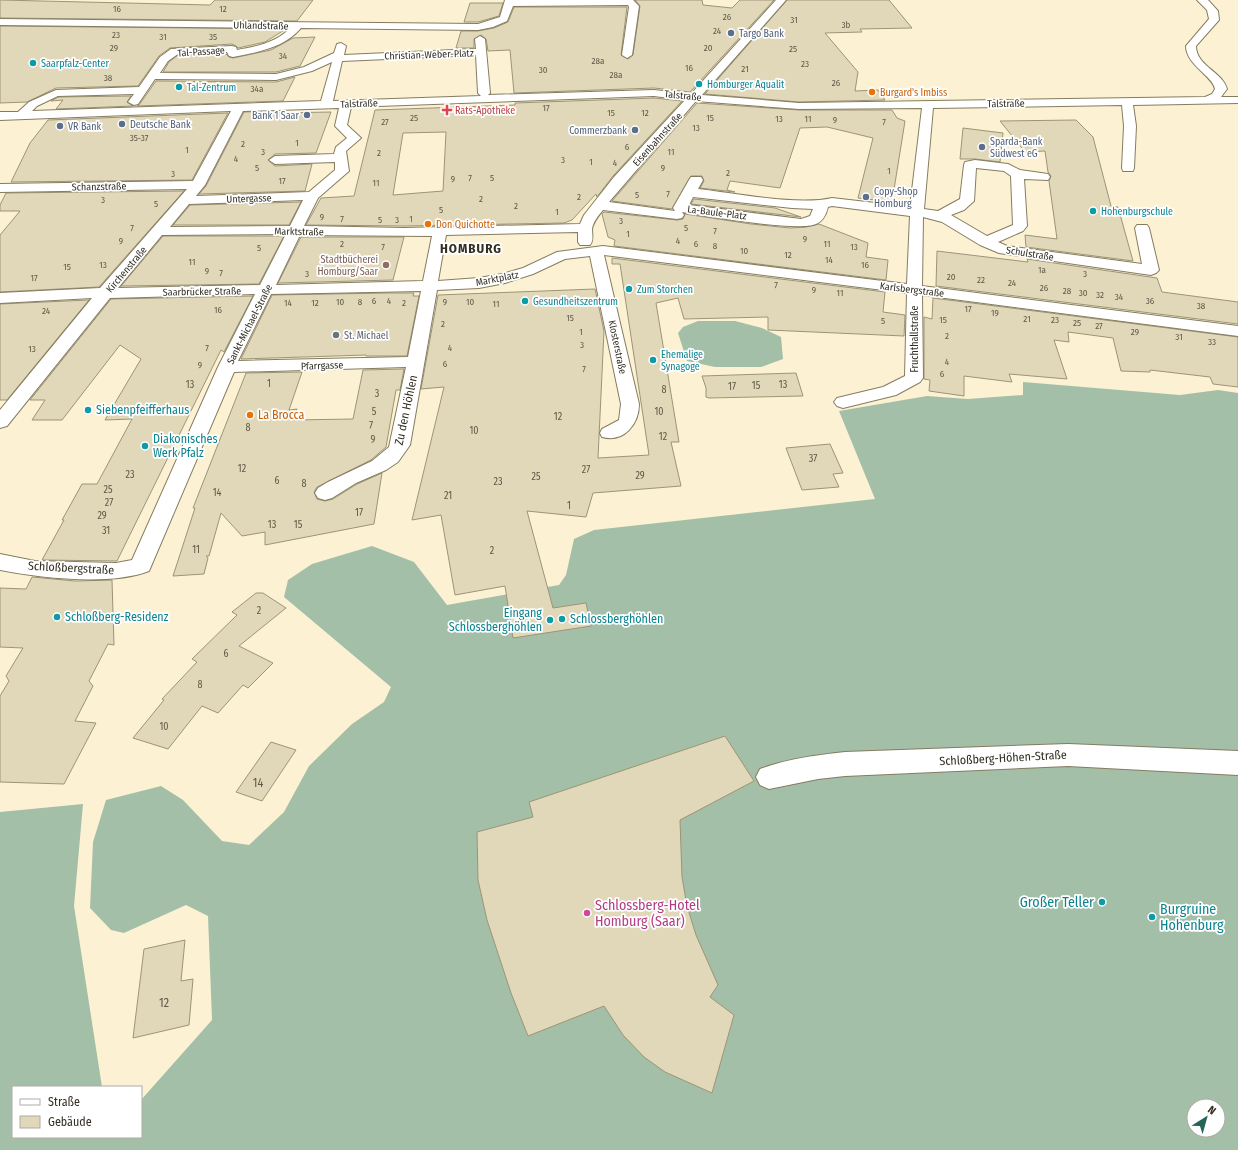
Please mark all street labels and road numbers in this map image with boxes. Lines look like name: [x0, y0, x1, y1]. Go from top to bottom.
street label: Uhlandstraße: [233, 20, 289, 32]
street label: Tal-Passage: [177, 44, 225, 60]
street label: Christian-Weber-Platz: [384, 47, 474, 63]
street label: Talstraße: [664, 88, 702, 104]
street label: Talstraße: [340, 97, 378, 111]
street label: Talstraße: [987, 98, 1025, 110]
street label: Eisenbahnstraße: [630, 110, 685, 169]
street label: Schanzstraße: [72, 181, 126, 193]
street label: Untergasse: [226, 192, 272, 206]
street label: La-Baule-Platz: [687, 203, 747, 223]
street label: Marktstraße: [274, 226, 324, 238]
street label: Kirchenstraße: [104, 244, 150, 295]
street label: Schulstraße: [1005, 244, 1055, 264]
street label: Marktplatz: [475, 269, 520, 289]
street label: Karlsbergstraße: [879, 280, 945, 300]
street label: Sankt-Michael-Straße: [225, 283, 275, 366]
street label: Saarbrücker Straße: [163, 285, 241, 299]
street label: Fruchthallstraße: [909, 306, 921, 372]
street label: Klosterstraße: [605, 319, 629, 375]
street label: Pfarrgasse: [301, 359, 344, 373]
street label: Zu den Höhlen: [392, 374, 420, 446]
street label: Schloßbergstraße: [28, 559, 114, 577]
street label: Schloßberg-Höhen-Straße: [939, 748, 1067, 768]

